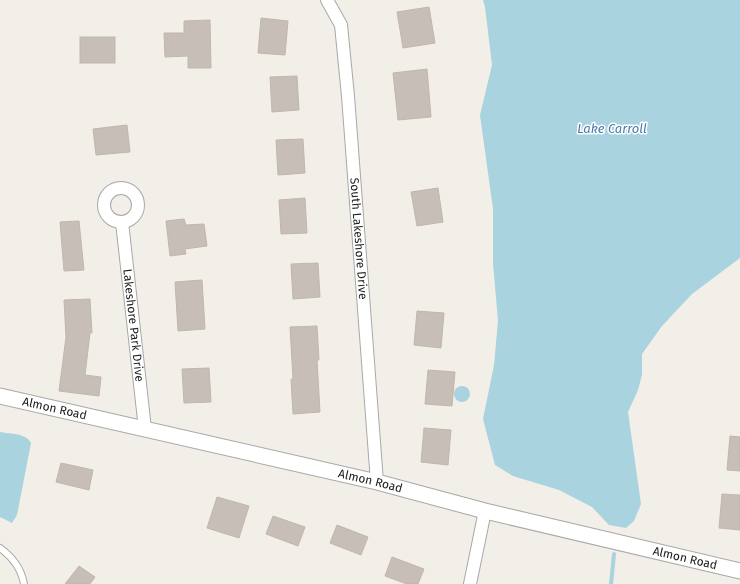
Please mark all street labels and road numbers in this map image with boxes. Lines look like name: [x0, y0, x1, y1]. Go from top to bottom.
street label: South Lakeshore Drive: [347, 177, 370, 300]
street label: Lakeshore Park Drive: [120, 268, 147, 383]
street label: Almon Road: [21, 394, 88, 423]
street label: Almon Road: [337, 466, 404, 496]
street label: Almon Road: [651, 544, 719, 572]

